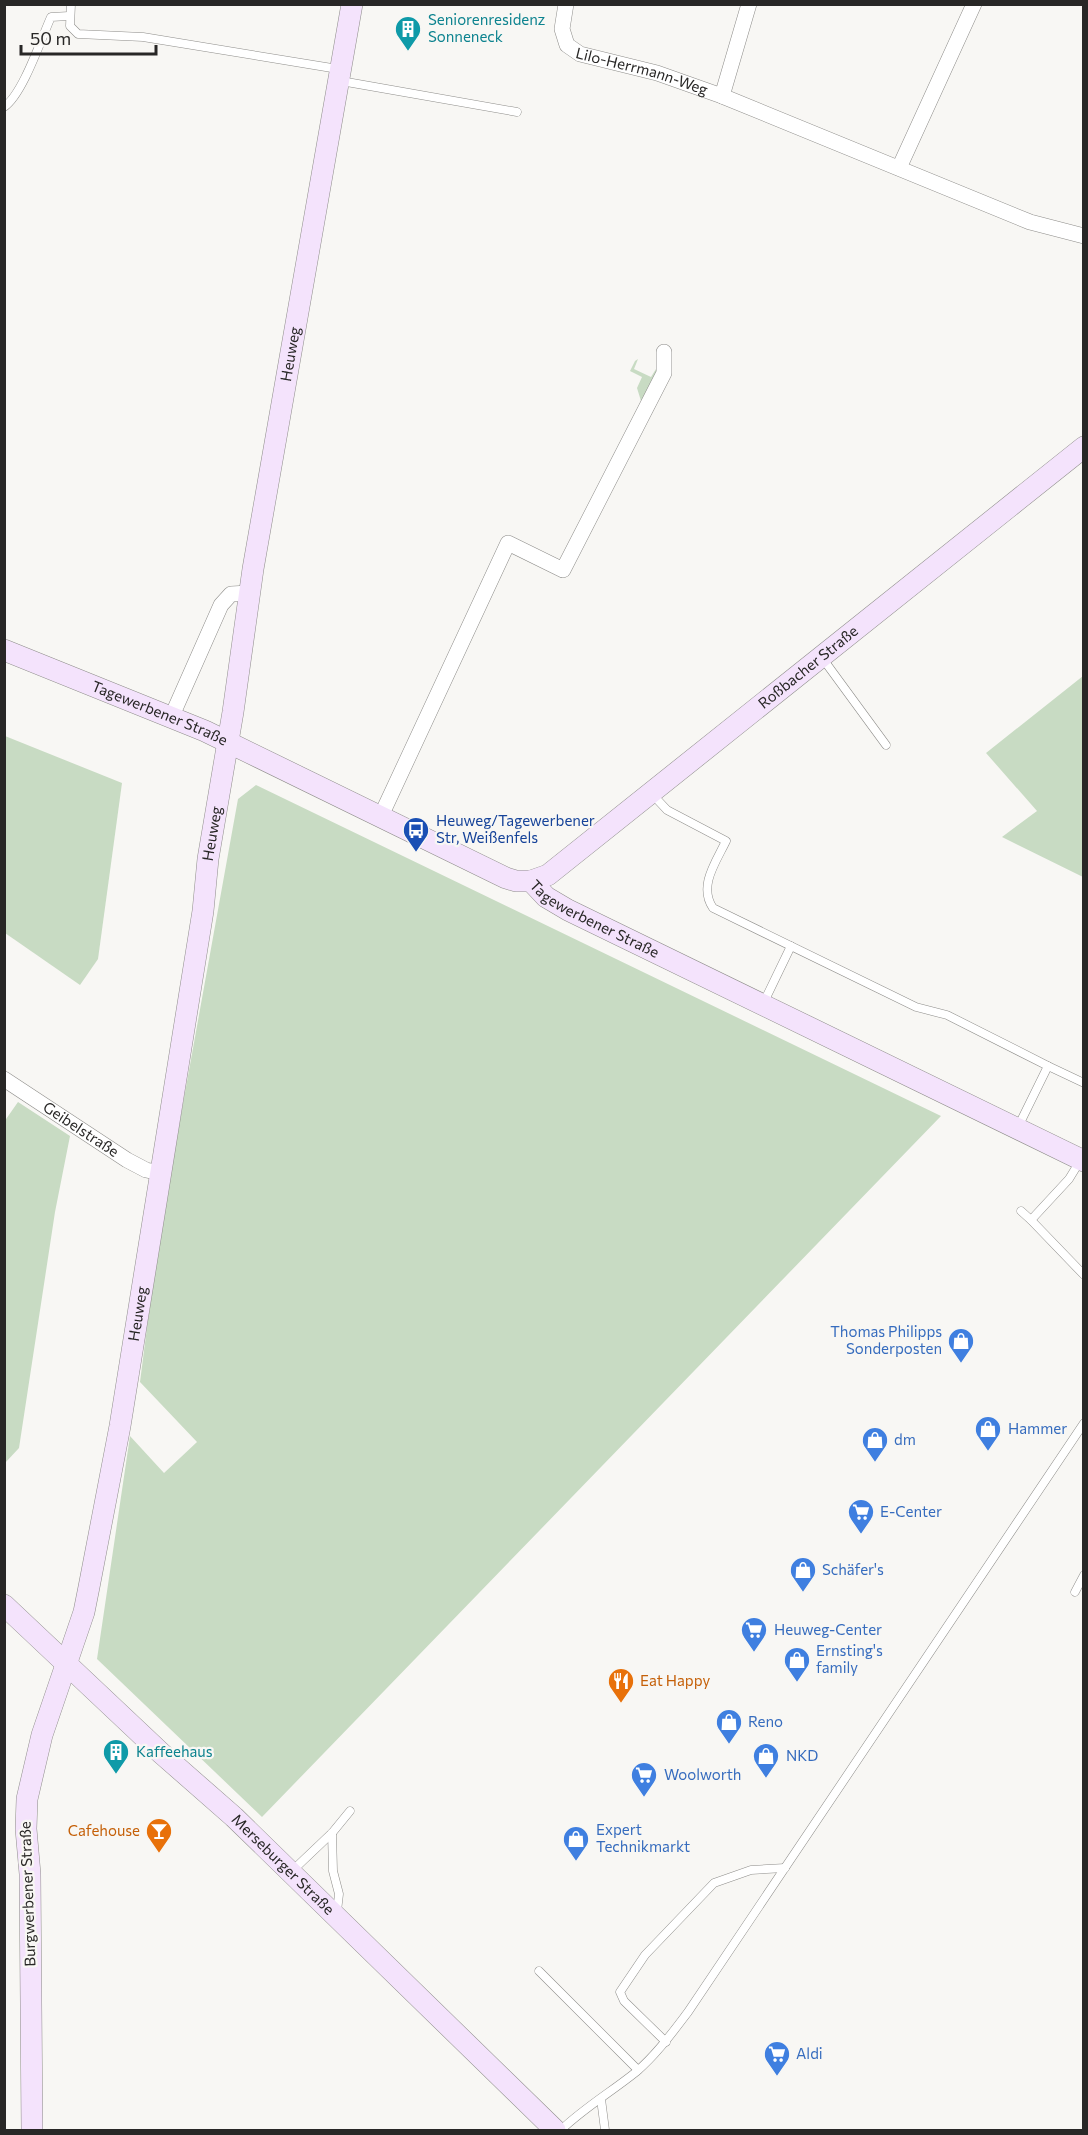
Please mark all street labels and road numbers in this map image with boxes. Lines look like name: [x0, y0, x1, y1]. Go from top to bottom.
street label: Lilo-Herrmann-Weg: [574, 43, 710, 98]
street label: Heuweg: [276, 325, 303, 383]
street label: Roßbacher Straße: [754, 621, 861, 712]
street label: Tagewerbener Straße: [89, 676, 231, 749]
street label: Heuweg: [198, 805, 225, 862]
street label: Tagewerbener Straße: [527, 876, 662, 961]
street label: Geibelstraße: [40, 1097, 123, 1160]
street label: Heuweg: [124, 1285, 150, 1342]
street label: Merseburger Straße: [228, 1810, 339, 1918]
street label: Burgwerbener Straße: [15, 1821, 39, 1967]

